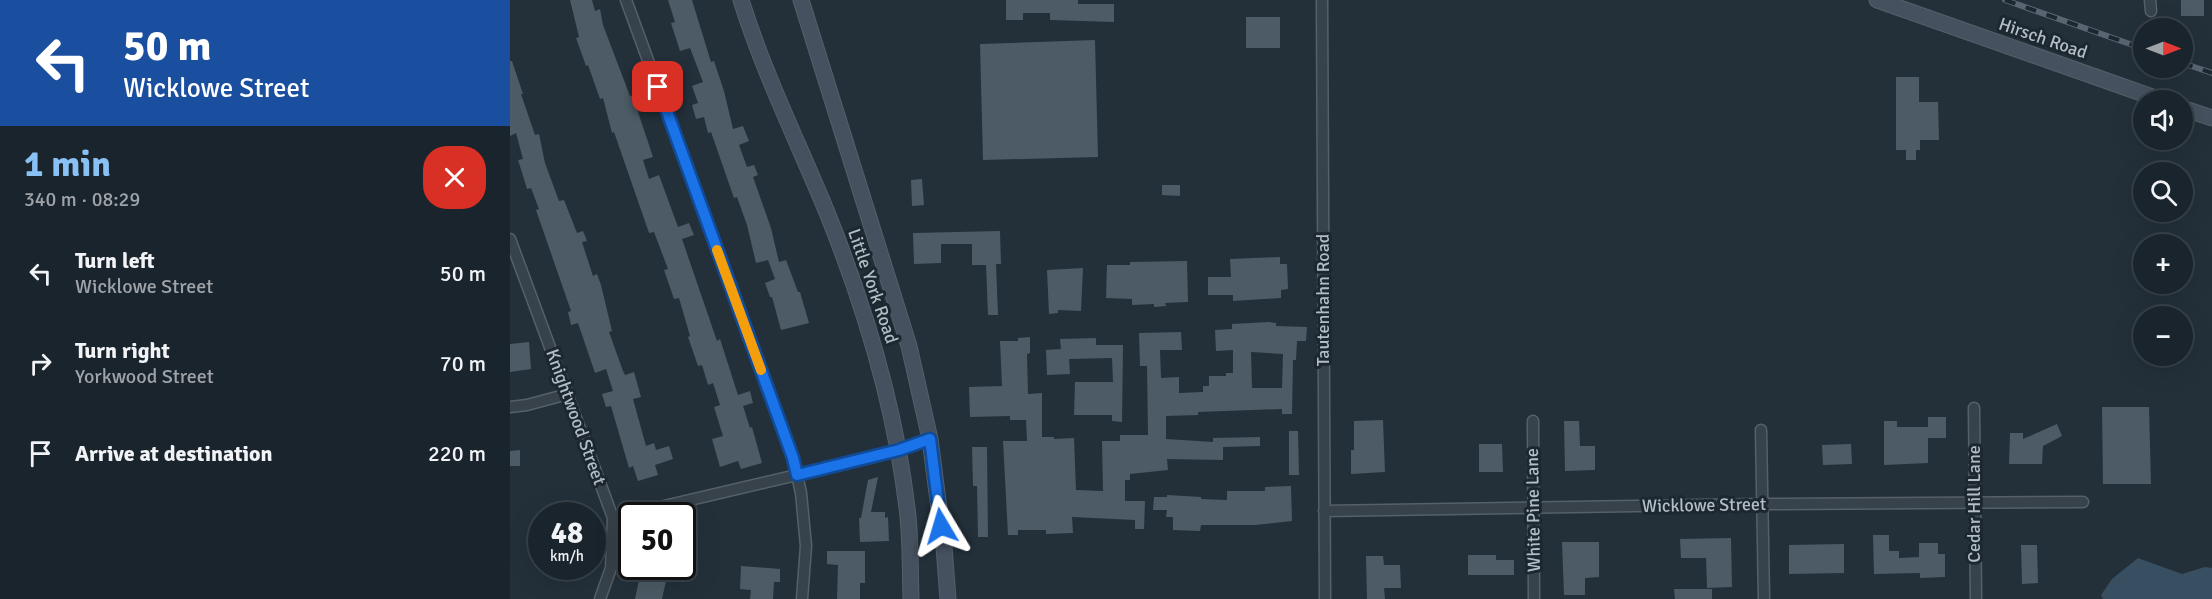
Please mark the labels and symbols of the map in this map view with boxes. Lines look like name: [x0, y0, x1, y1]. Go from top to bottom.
street label: Hirsch Road: [1996, 13, 2090, 63]
north arrow: [2133, 18, 2193, 78]
pin: [632, 61, 683, 112]
street label: Little York Road: [843, 226, 903, 346]
street label: Tautenhahn Road: [1312, 234, 1334, 366]
street label: Knightwood Street: [541, 346, 611, 488]
street label: Cedar Hill Lane: [1963, 445, 1985, 563]
street label: White Pine Lane: [1521, 448, 1545, 572]
street label: Wicklowe Street: [1642, 493, 1766, 517]
position arrow: [909, 494, 973, 558]
speed limit sign: 50: [618, 502, 696, 580]

